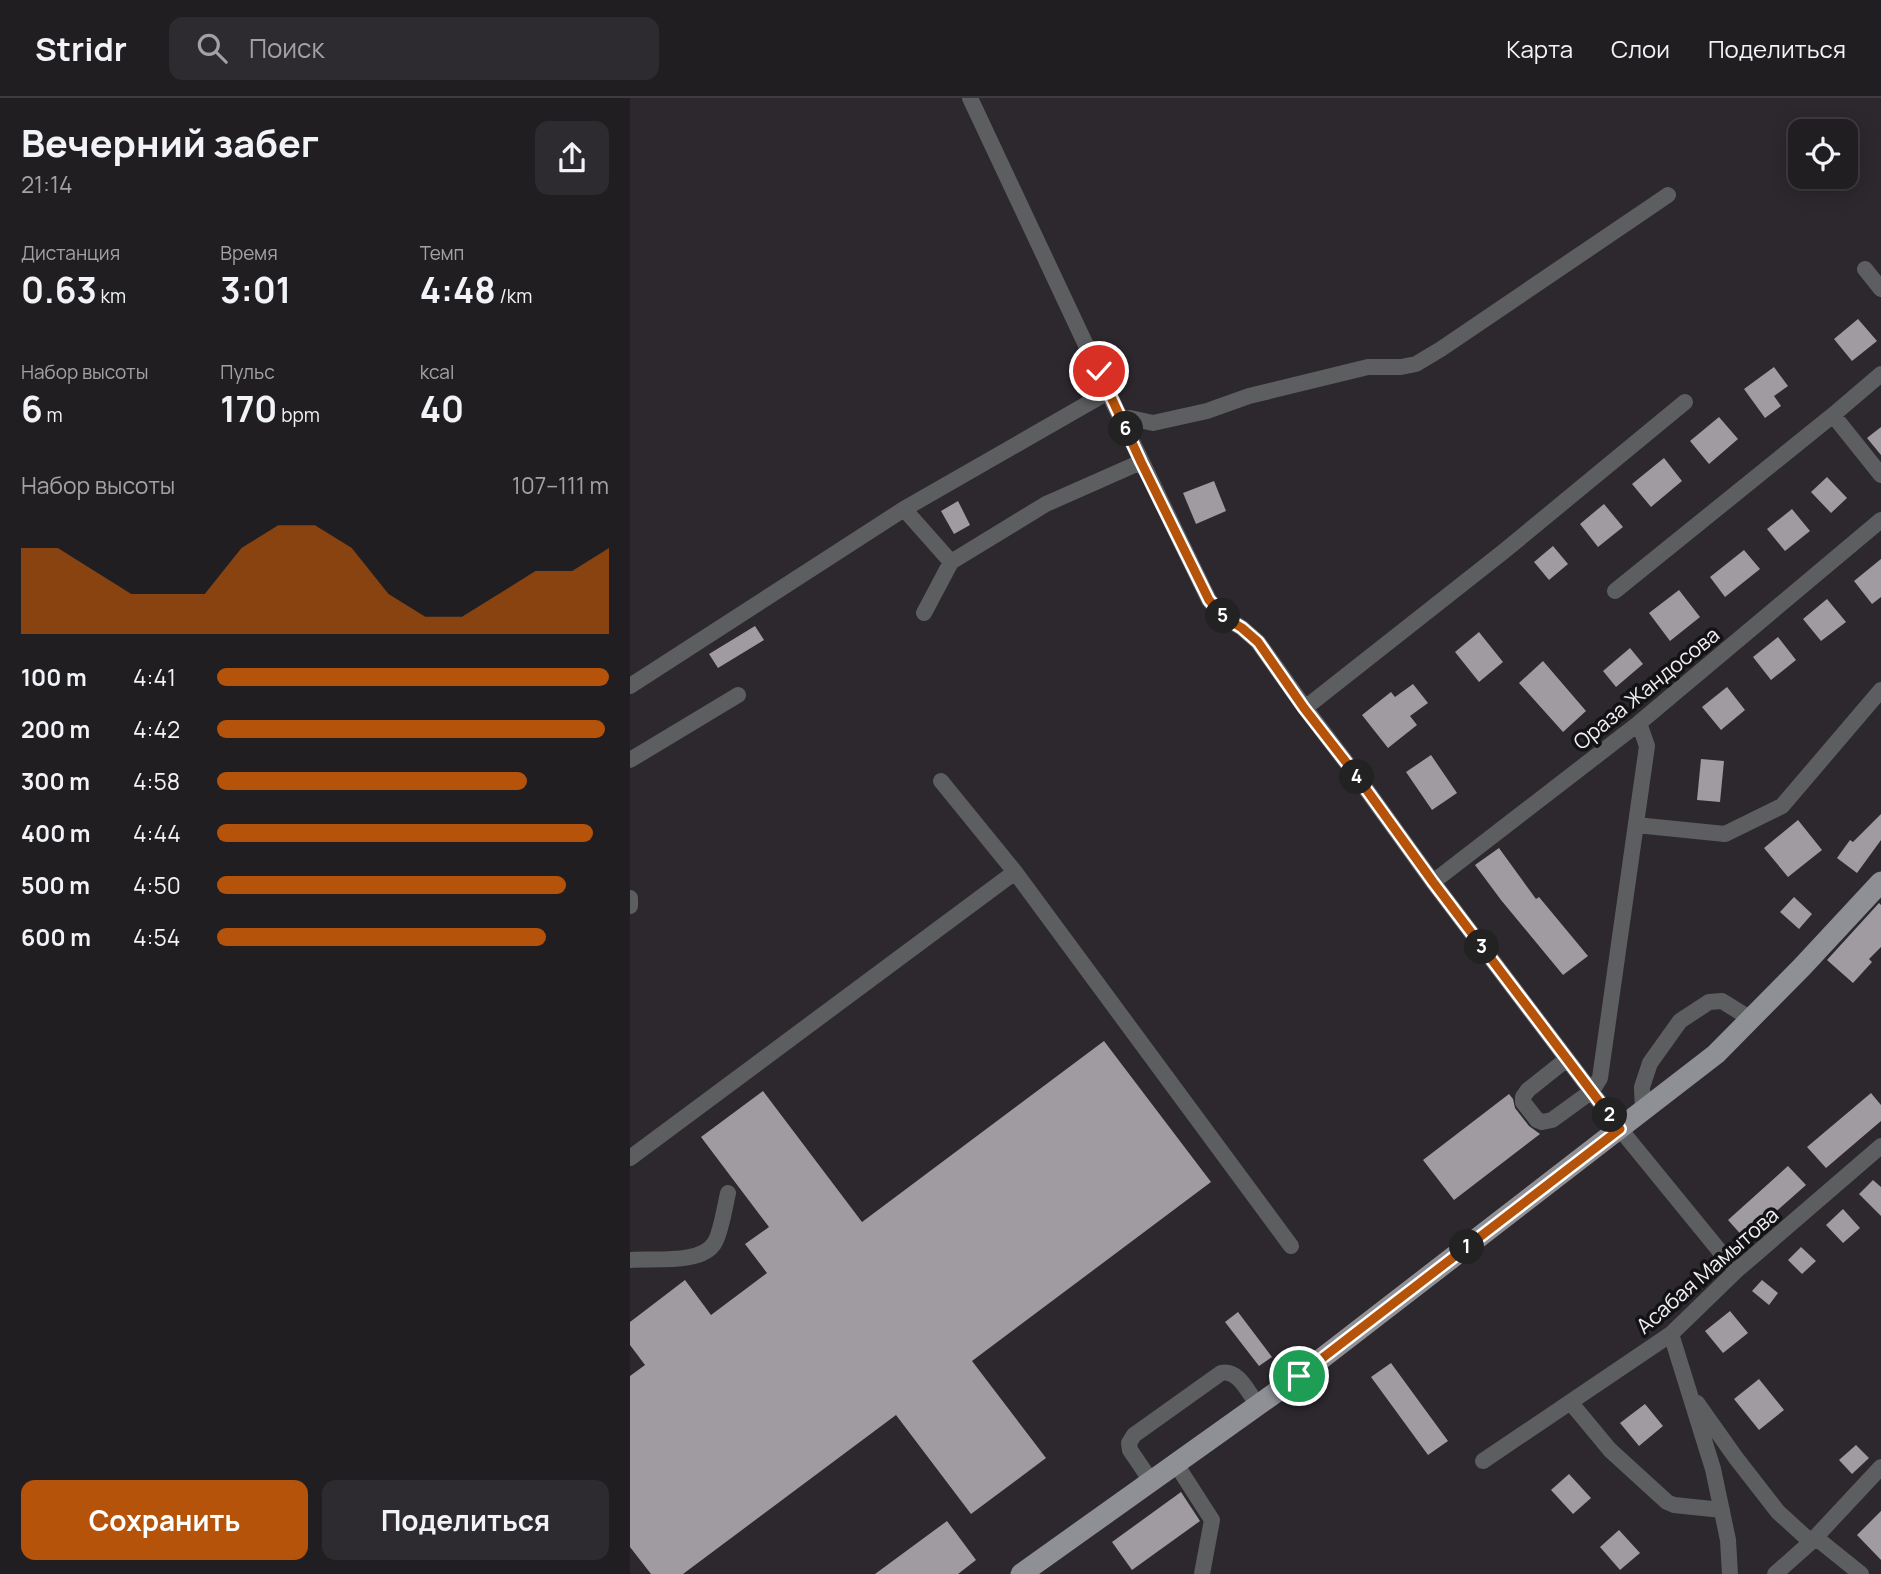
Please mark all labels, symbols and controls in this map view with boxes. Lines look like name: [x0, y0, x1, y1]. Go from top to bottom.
search box: [169, 17, 659, 80]
text: Stridr: [35, 26, 127, 71]
icon: search: [193, 29, 231, 67]
text: Поиск: [249, 30, 324, 66]
text: Карта: [1506, 32, 1573, 65]
text: Слои: [1611, 32, 1670, 65]
text: Поделиться: [1708, 32, 1846, 65]
text: Вечерний забег: [21, 116, 319, 168]
map controls: [1788, 119, 1858, 189]
button: locate: [1788, 119, 1858, 189]
button: share: [535, 121, 609, 195]
text: 21:14: [21, 168, 73, 200]
text: Дистанция: [21, 240, 120, 266]
text: Время: [220, 240, 278, 266]
text: Темп: [420, 240, 464, 266]
text: 0.63: [21, 266, 97, 314]
text: 3:01: [220, 266, 291, 314]
text: 4:48: [420, 266, 496, 314]
text: km: [97, 283, 126, 309]
text: /km: [496, 283, 532, 309]
pin: [1069, 341, 1129, 401]
icon: check: [1080, 352, 1118, 390]
text: Набор высоты: [21, 359, 148, 385]
text: Пульс: [220, 359, 275, 385]
text: kcal: [420, 359, 454, 385]
text: 6: [21, 385, 43, 433]
text: 170: [220, 385, 277, 433]
text: 40: [420, 385, 464, 433]
text: m: [43, 402, 63, 428]
text: bpm: [277, 402, 320, 428]
pin: 6: [1108, 412, 1144, 446]
text: 6: [1120, 415, 1131, 441]
text: Набор высоты: [21, 469, 175, 501]
text: 107–111 m: [512, 469, 609, 501]
pin: 5: [1206, 598, 1240, 634]
text: 5: [1217, 602, 1228, 628]
street label: Ораза Жандосова: [1567, 620, 1725, 756]
text: 100 m: [21, 661, 87, 693]
text: 4:41: [133, 661, 176, 693]
text: 200 m: [21, 713, 90, 745]
text: 4:42: [133, 713, 180, 745]
pin: 4: [1340, 760, 1374, 794]
text: 4: [1351, 763, 1362, 789]
text: 300 m: [21, 765, 90, 797]
text: 4:58: [133, 765, 180, 797]
text: 400 m: [21, 817, 91, 849]
text: 4:44: [133, 817, 181, 849]
text: 500 m: [21, 869, 90, 901]
text: 4:50: [133, 869, 181, 901]
text: 600 m: [21, 921, 91, 953]
text: 4:54: [133, 921, 180, 953]
pin: 3: [1464, 930, 1500, 964]
text: 3: [1476, 933, 1487, 959]
pin: 2: [1592, 1098, 1628, 1132]
text: 2: [1604, 1101, 1615, 1127]
street label: Асабая Мамытова: [1630, 1200, 1784, 1340]
pin: 1: [1450, 1230, 1484, 1264]
text: 1: [1462, 1233, 1471, 1259]
pin: [1269, 1346, 1329, 1406]
icon: arrive: [1280, 1357, 1318, 1395]
button: Сохранить: [21, 1480, 308, 1560]
button: Поделиться: [322, 1480, 609, 1560]

